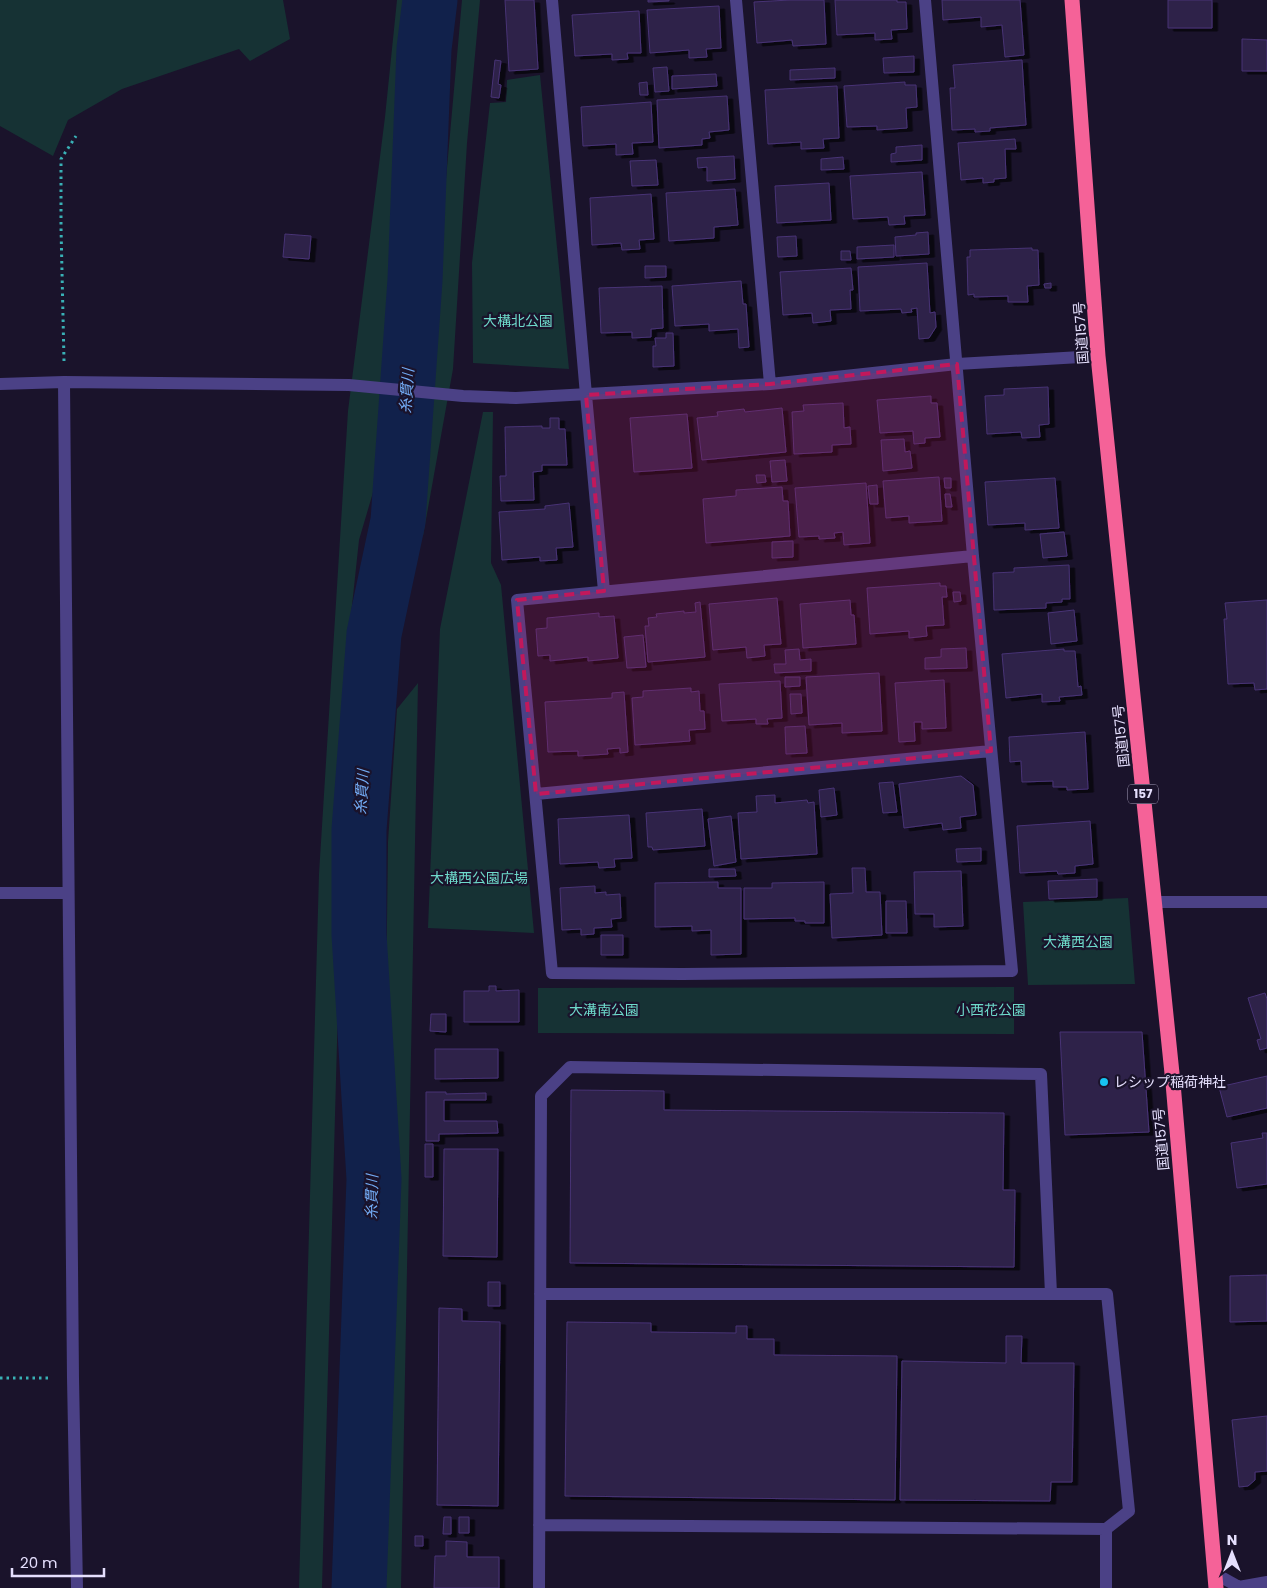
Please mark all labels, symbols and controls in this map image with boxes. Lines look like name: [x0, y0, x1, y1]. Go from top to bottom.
street label: 国道157号: [1069, 301, 1093, 365]
park label: 大構北公園: [483, 311, 553, 331]
water label: 糸貫川: [394, 366, 419, 414]
street label: 国道157号: [1108, 704, 1134, 768]
water label: 糸貫川: [349, 767, 374, 815]
road number: 157: [1128, 784, 1158, 804]
park label: 大構西公園広場: [430, 868, 528, 888]
park label: 大溝西公園: [1043, 932, 1113, 952]
park label: 大溝南公園: [569, 1000, 639, 1020]
park label: 小西花公園: [956, 1000, 1026, 1020]
place label: レシップ稲荷神社: [1114, 1072, 1226, 1092]
marker: レシップ稲荷神社: [1098, 1076, 1110, 1088]
street label: 国道157号: [1148, 1107, 1174, 1171]
water label: 糸貫川: [361, 1172, 382, 1220]
north arrow: [1207, 1528, 1257, 1578]
text: N: [1227, 1530, 1237, 1550]
scale bar: [12, 1546, 105, 1578]
text: 20 m: [20, 1552, 58, 1573]

